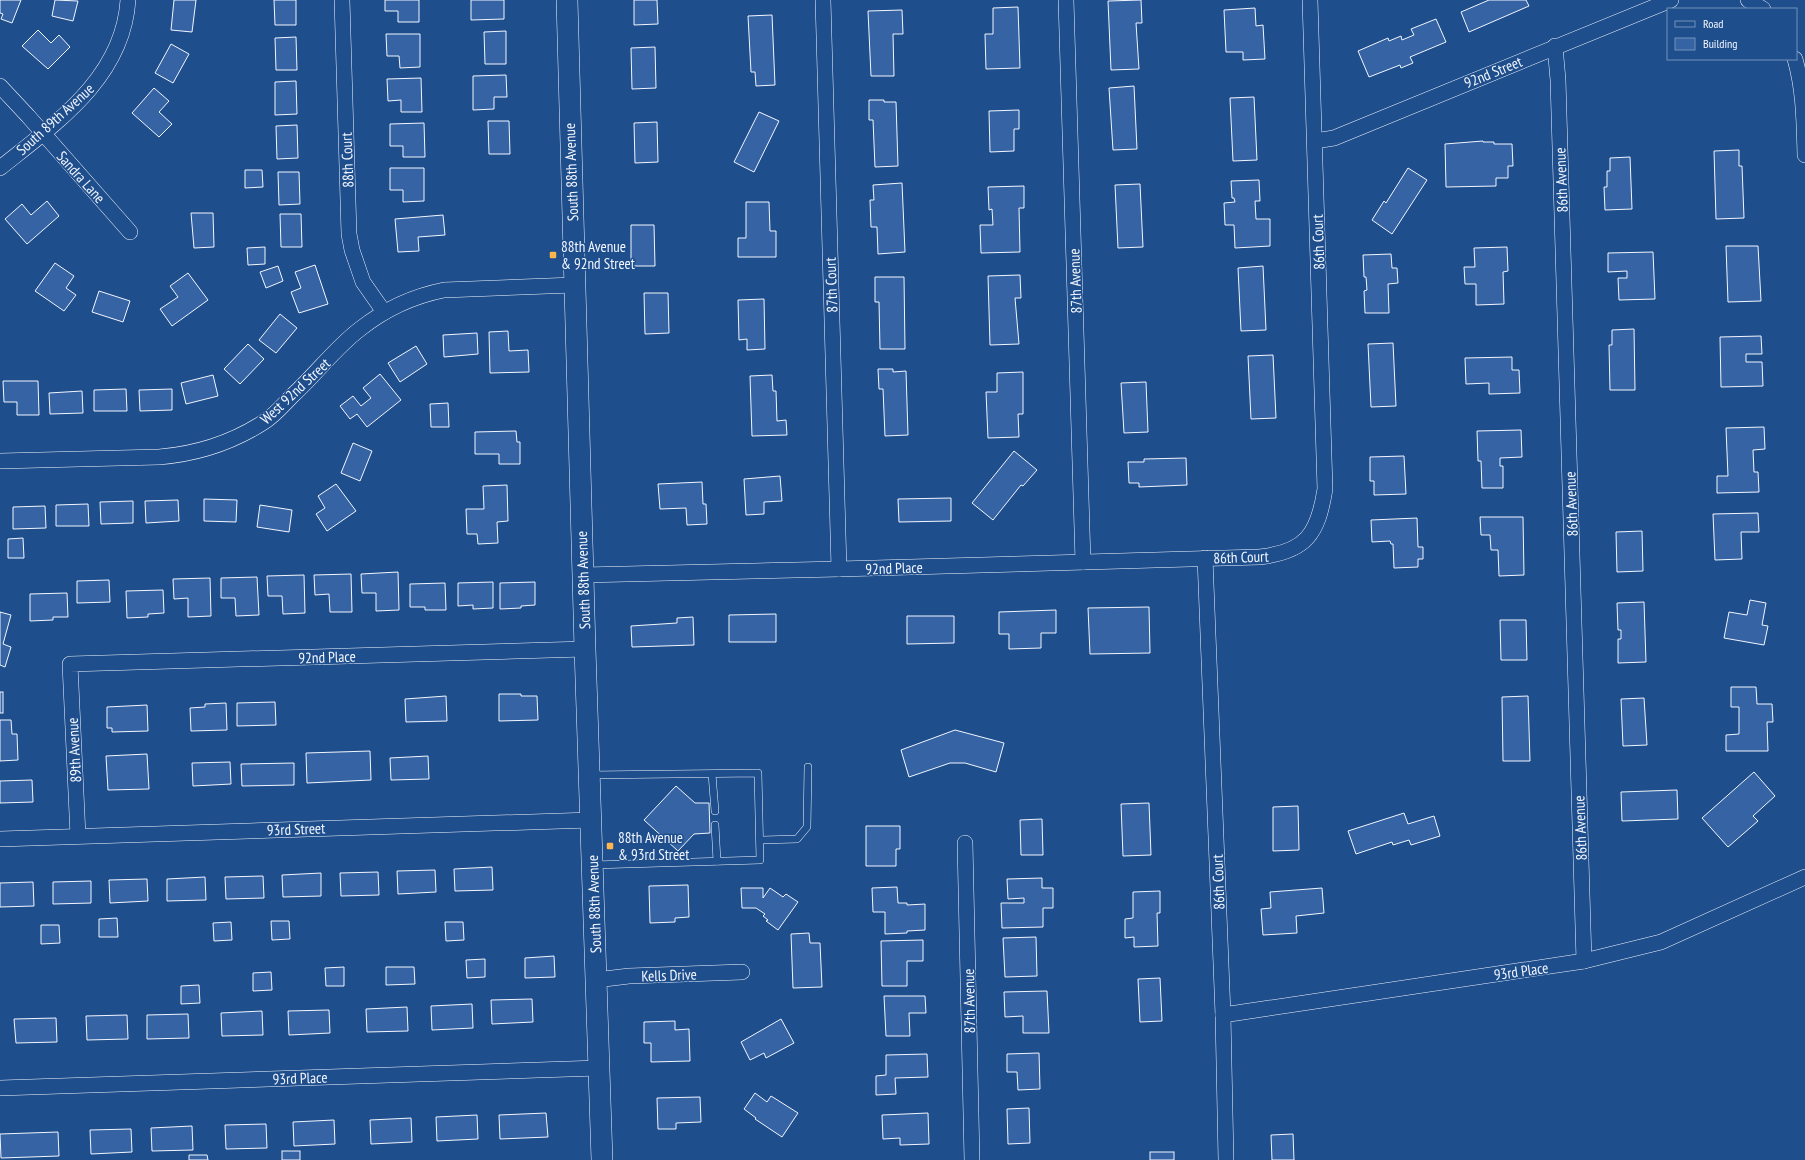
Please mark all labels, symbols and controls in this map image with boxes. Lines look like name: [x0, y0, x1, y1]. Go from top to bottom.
legend: [1667, 8, 1797, 60]
text: Road: [1703, 16, 1723, 31]
text: Building: [1703, 36, 1738, 51]
street label: 92nd Street: [1461, 52, 1525, 92]
street label: South 89th Avenue: [12, 79, 98, 159]
street label: South 88th Avenue: [560, 123, 582, 221]
street label: 88th Court: [337, 132, 357, 188]
street label: Sandra Lane: [53, 147, 109, 207]
street label: 86th Avenue: [1550, 147, 1572, 213]
street label: 86th Court: [1308, 214, 1328, 270]
place label: 88th Avenue & 92nd Street: [561, 237, 635, 273]
street label: 87th Avenue: [1064, 248, 1086, 314]
marker: 88th Avenue & 92nd Street: [548, 250, 558, 260]
street label: 87th Court: [821, 257, 841, 313]
street label: West 92nd Street: [256, 354, 334, 428]
street label: 86th Avenue: [1560, 471, 1582, 537]
street label: South 88th Avenue: [572, 531, 594, 629]
street label: 86th Court: [1213, 547, 1269, 567]
street label: 92nd Place: [865, 558, 923, 578]
street label: 92nd Place: [298, 647, 356, 667]
street label: 89th Avenue: [63, 717, 85, 783]
street label: 86th Avenue: [1569, 795, 1591, 861]
street label: 93rd Street: [267, 818, 325, 840]
place label: 88th Avenue & 93rd Street: [618, 828, 689, 864]
marker: 88th Avenue & 93rd Street: [605, 841, 615, 851]
street label: 86th Court: [1208, 854, 1228, 910]
street label: South 88th Avenue: [583, 855, 605, 953]
street label: 93rd Place: [1493, 958, 1549, 984]
street label: Kells Drive: [641, 965, 697, 985]
street label: 87th Avenue: [959, 968, 979, 1034]
street label: 93rd Place: [272, 1068, 328, 1088]

